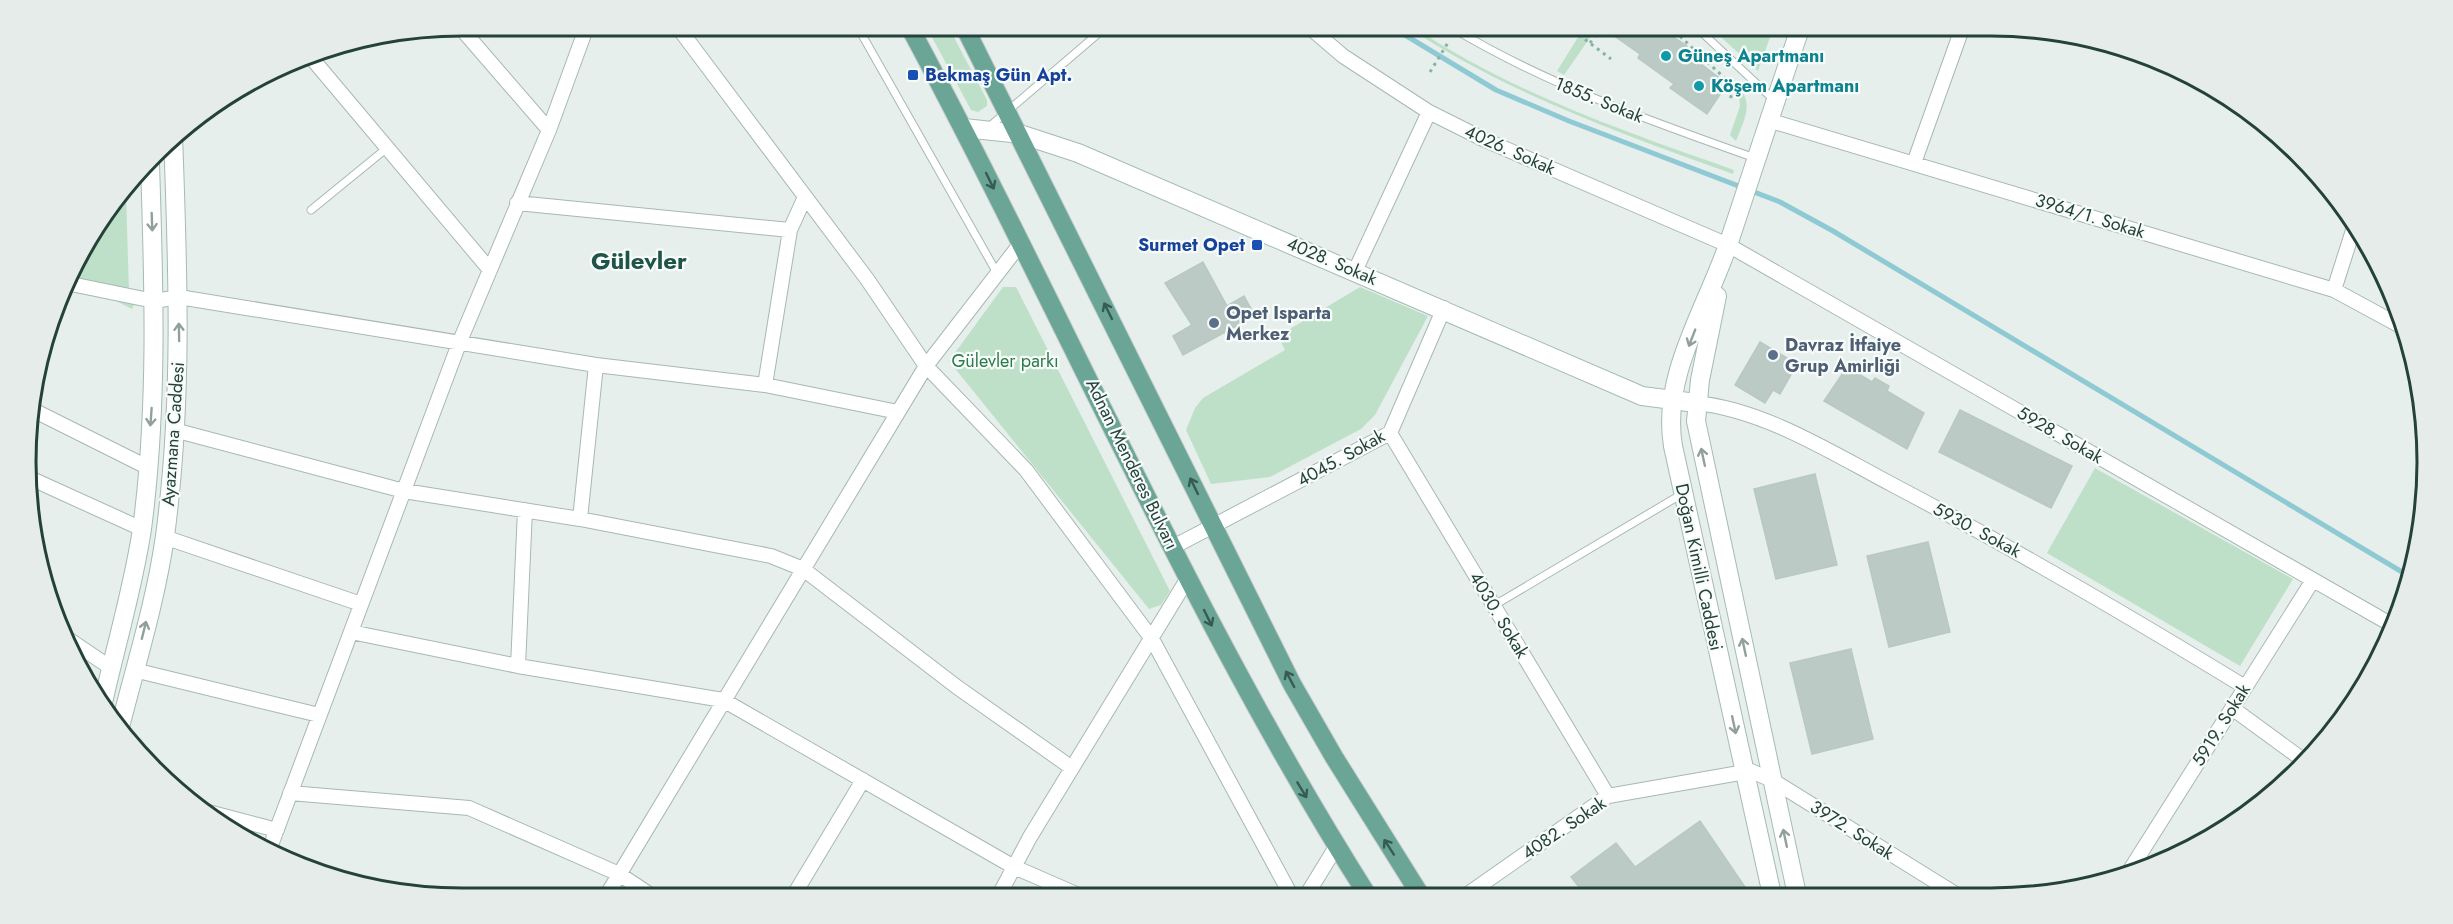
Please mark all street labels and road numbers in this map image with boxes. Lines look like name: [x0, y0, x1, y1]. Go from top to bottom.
street label: 1855. Sokak: [1551, 70, 1647, 130]
street label: 4026. Sokak: [1460, 118, 1560, 182]
street label: 3964/1. Sokak: [2032, 187, 2148, 245]
street label: 4028. Sokak: [1283, 230, 1381, 292]
street label: Ayazmana Caddesi: [155, 361, 191, 507]
street label: Adnan Menderes Bulvarı: [1079, 374, 1185, 554]
street label: 5928. Sokak: [2012, 400, 2108, 470]
street label: 4045. Sokak: [1292, 423, 1390, 493]
street label: Doğan Kimilli Caddesi: [1669, 481, 1729, 653]
street label: 5930. Sokak: [1928, 496, 2026, 564]
street label: 4030. Sokak: [1463, 567, 1535, 663]
street label: 5919. Sokak: [2185, 679, 2257, 771]
street label: 4082. Sokak: [1517, 790, 1611, 866]
street label: 3972. Sokak: [1805, 794, 1899, 866]

